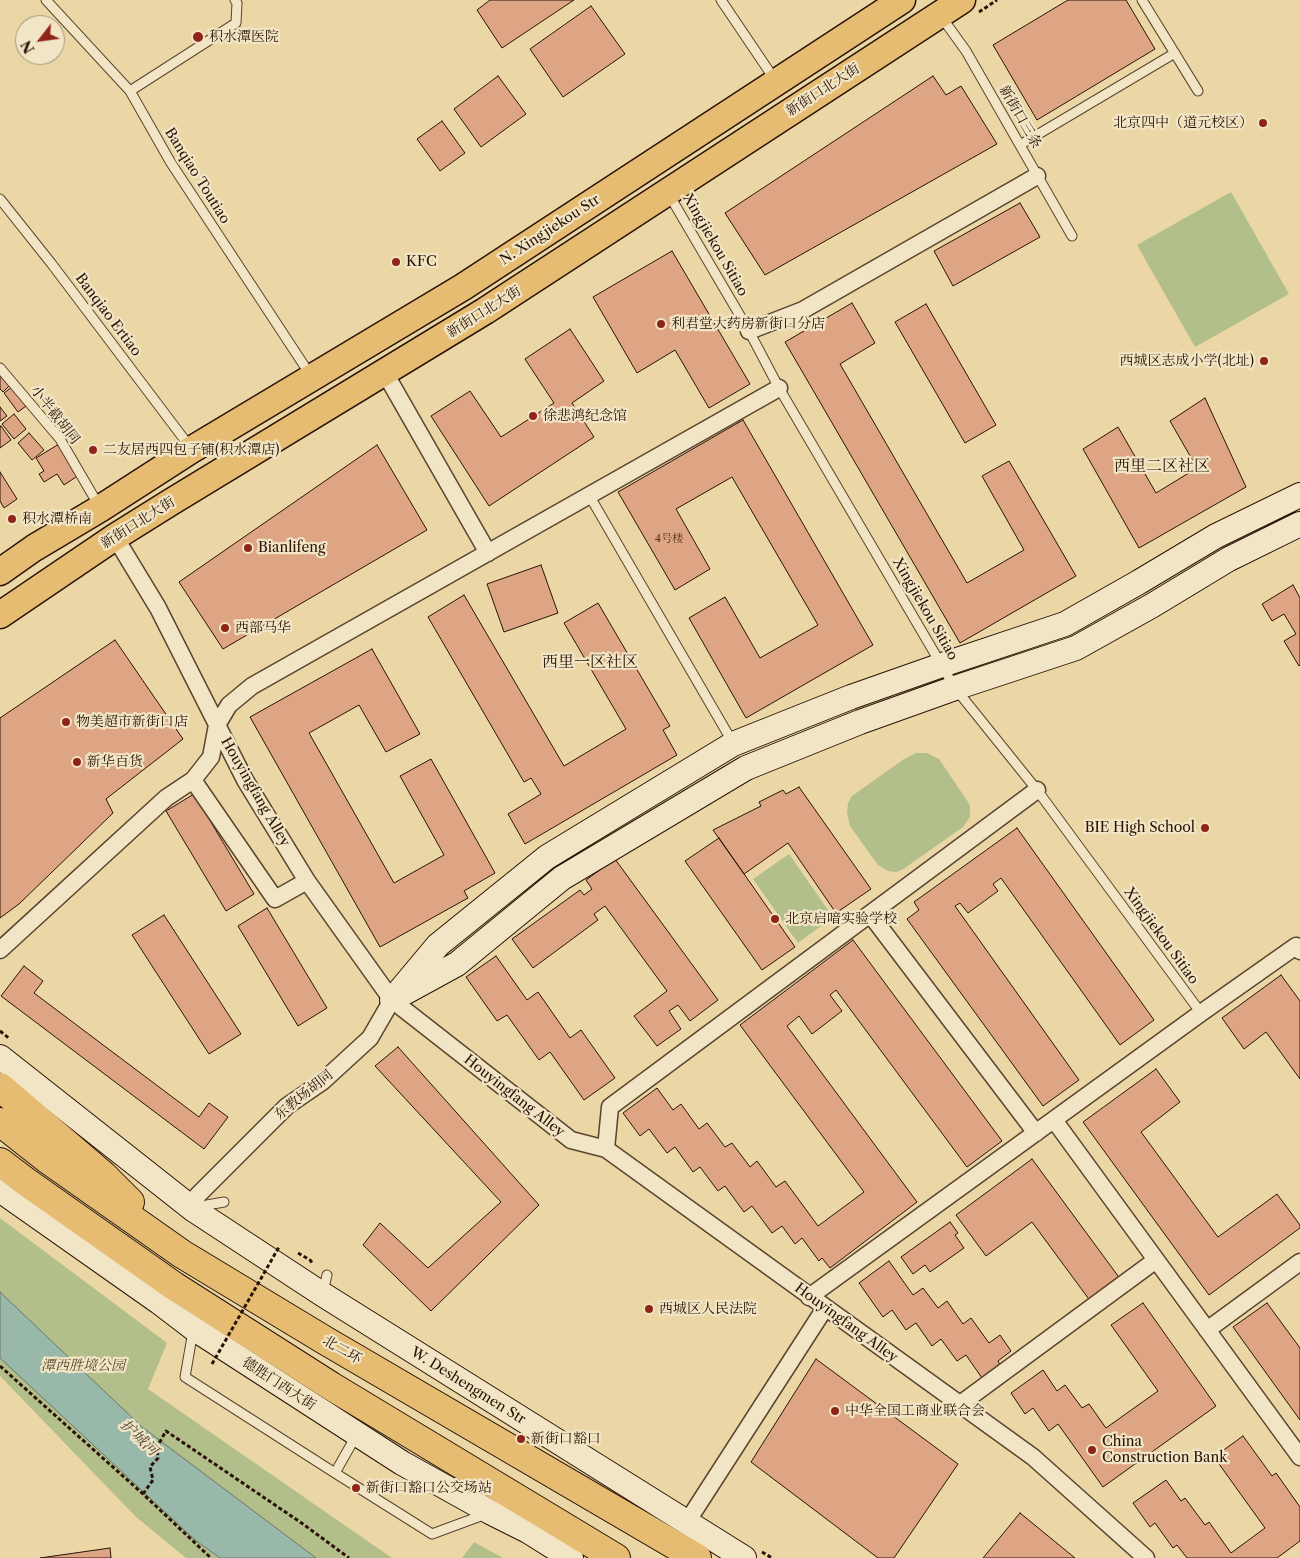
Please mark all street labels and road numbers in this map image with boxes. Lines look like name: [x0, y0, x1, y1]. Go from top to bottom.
street label: 新街口北大街: [783, 60, 863, 120]
street label: 新街口三条: [995, 82, 1045, 152]
street label: Banqiao Toutiao: [161, 125, 233, 227]
street label: N. Xingjiekou Str: [497, 191, 603, 269]
street label: Xingjiekou Sitiao: [679, 191, 751, 299]
street label: Banqiao Ertiao: [71, 270, 145, 360]
street label: 新街口北大街: [444, 283, 524, 341]
street label: 小半截胡同: [27, 382, 83, 448]
street label: 新街口北大街: [98, 494, 178, 552]
street label: Xingjiekou Sitiao: [889, 555, 961, 663]
street label: Houyingfang Alley: [217, 734, 293, 850]
street label: Xingjiekou Sitiao: [1120, 884, 1202, 988]
street label: Houyingfang Alley: [460, 1051, 568, 1141]
street label: 东教场胡同: [272, 1066, 336, 1124]
street label: Houyingfang Alley: [791, 1280, 901, 1366]
street label: 北二环: [320, 1332, 364, 1368]
street label: W. Deshengmen Str: [407, 1344, 529, 1428]
street label: 德胜门西大街: [239, 1354, 319, 1414]

